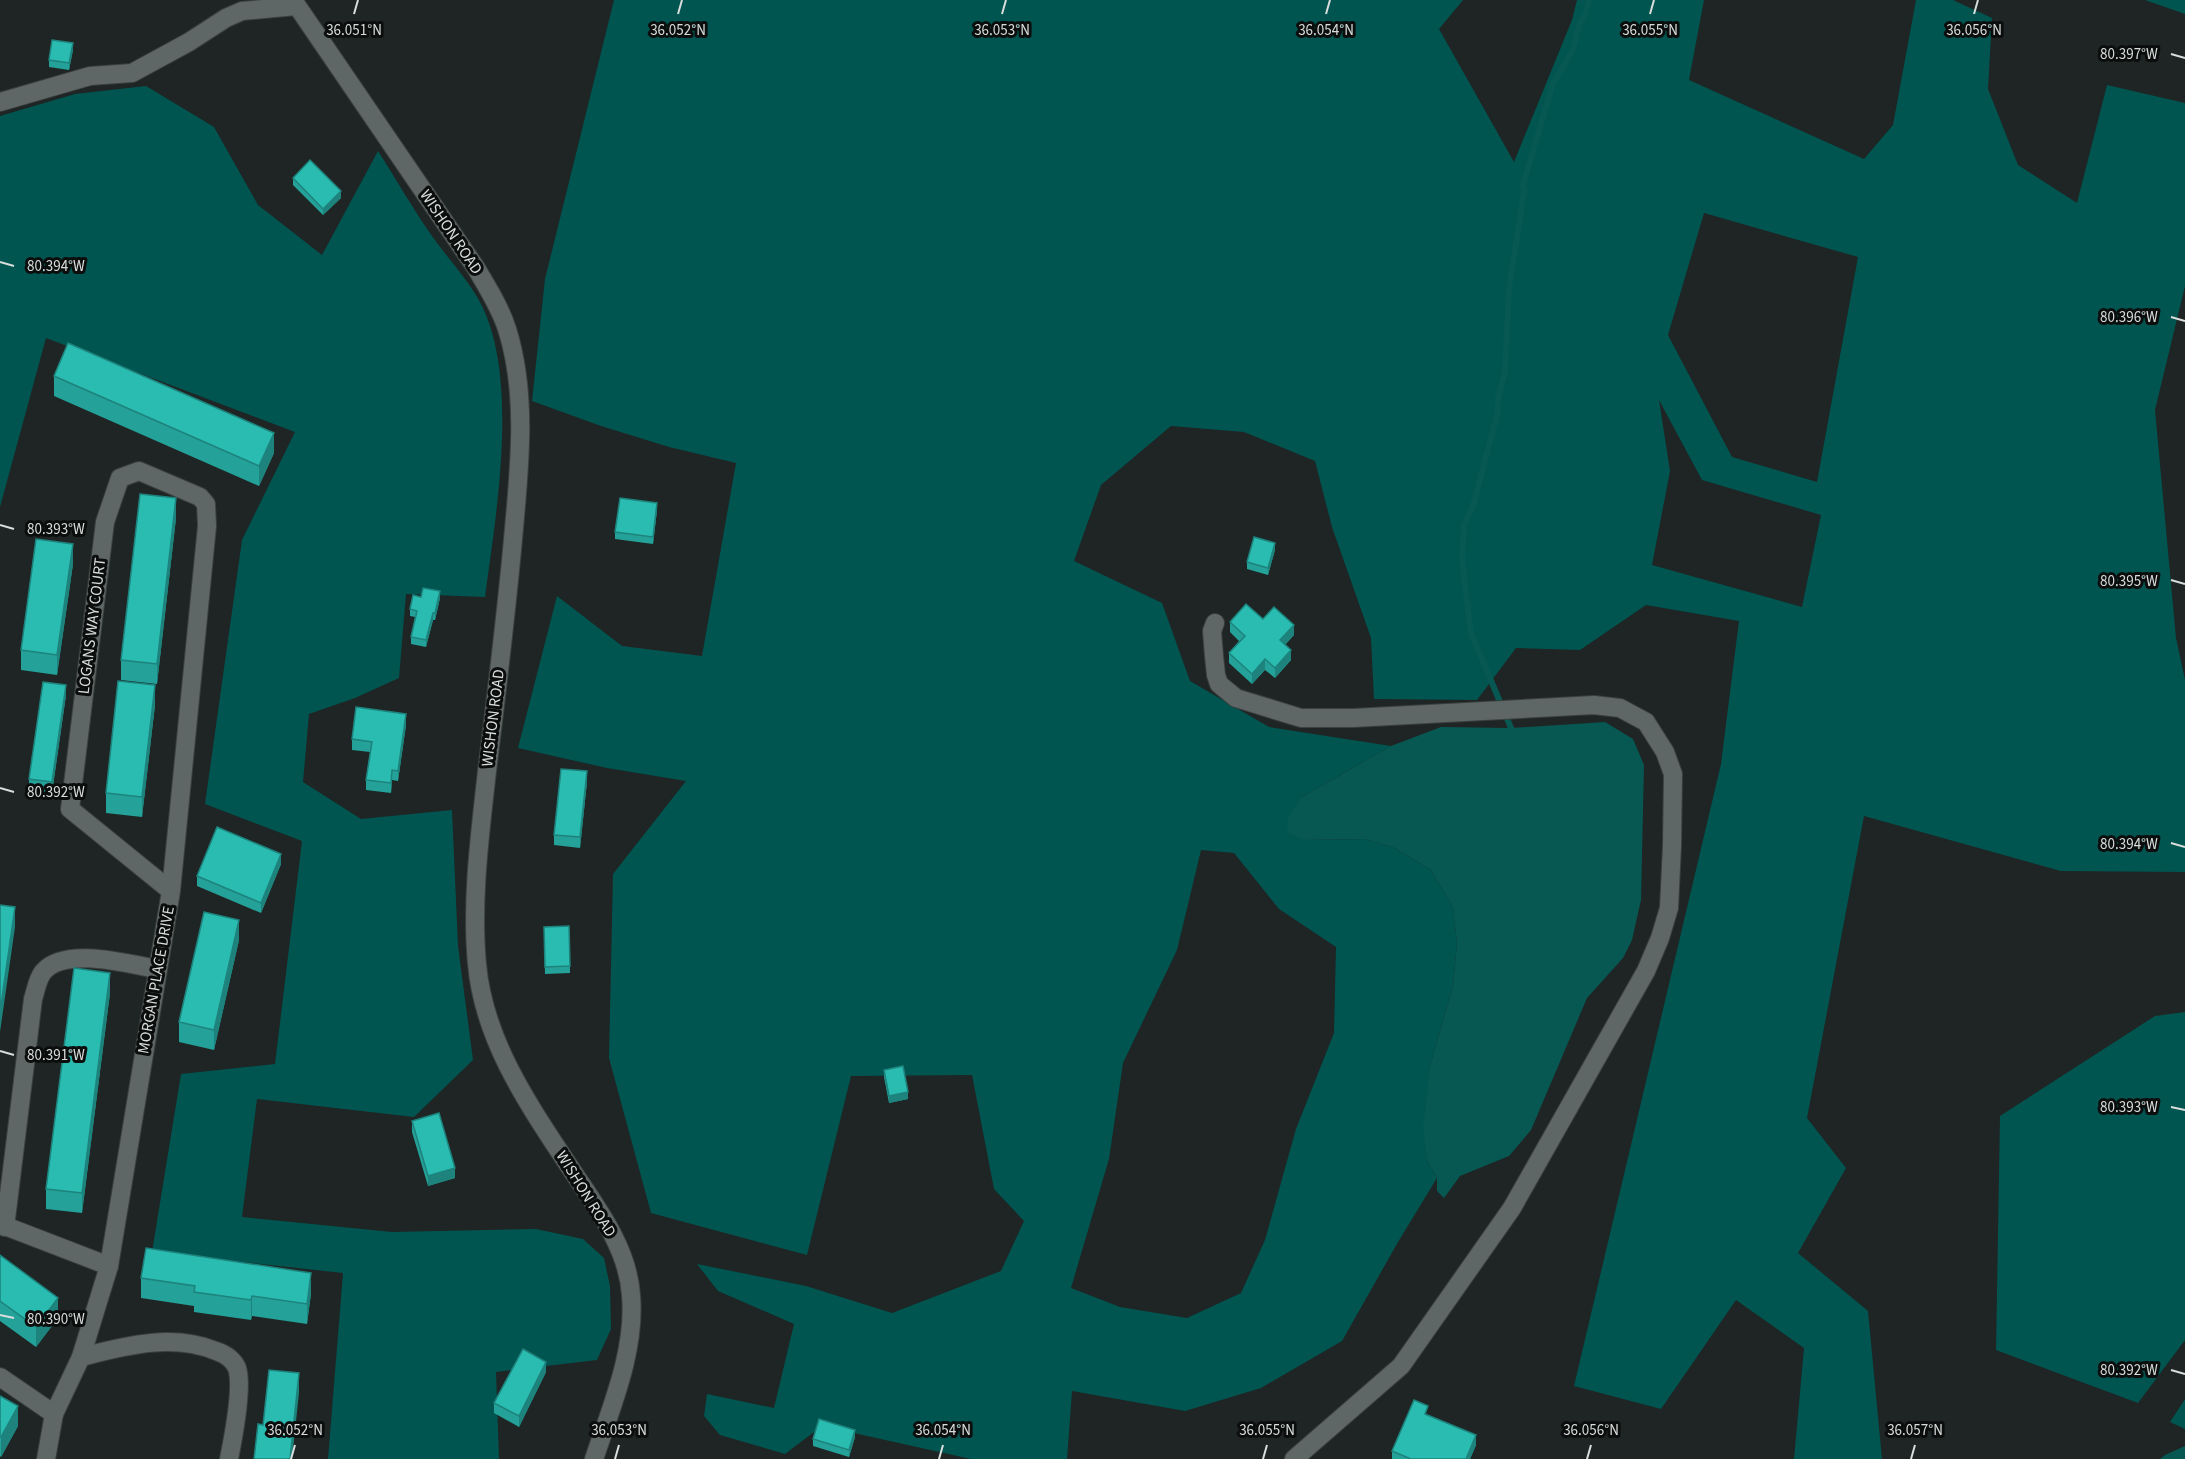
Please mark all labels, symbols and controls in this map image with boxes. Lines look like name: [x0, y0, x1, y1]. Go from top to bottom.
text: 36.051°N: [326, 20, 382, 41]
text: 36.052°N: [650, 20, 706, 41]
text: 36.053°N: [974, 20, 1030, 41]
text: 36.054°N: [1298, 20, 1354, 41]
text: 36.055°N: [1622, 20, 1678, 41]
text: 36.056°N: [1946, 20, 2002, 41]
text: 80.397°W: [2100, 44, 2158, 65]
street label: WISHON ROAD: [414, 185, 488, 279]
text: 80.394°W: [27, 256, 85, 277]
text: 80.396°W: [2100, 307, 2158, 328]
text: 80.393°W: [27, 519, 85, 540]
street label: LOGANS WAY COURT: [73, 556, 111, 696]
text: 80.395°W: [2100, 571, 2158, 592]
street label: WISHON ROAD: [476, 668, 510, 768]
text: 80.392°W: [27, 782, 85, 803]
text: 80.394°W: [2100, 834, 2158, 855]
street label: MORGAN PLACE DRIVE: [132, 905, 180, 1055]
text: 80.391°W: [27, 1045, 85, 1066]
text: 80.393°W: [2100, 1097, 2158, 1118]
street label: WISHON ROAD: [551, 1147, 621, 1242]
text: 80.390°W: [27, 1309, 85, 1330]
text: 80.392°W: [2100, 1360, 2158, 1381]
text: 36.052°N: [267, 1420, 323, 1441]
text: 36.053°N: [591, 1420, 647, 1441]
text: 36.054°N: [915, 1420, 971, 1441]
text: 36.055°N: [1239, 1420, 1295, 1441]
text: 36.056°N: [1563, 1420, 1619, 1441]
text: 36.057°N: [1887, 1420, 1943, 1441]

